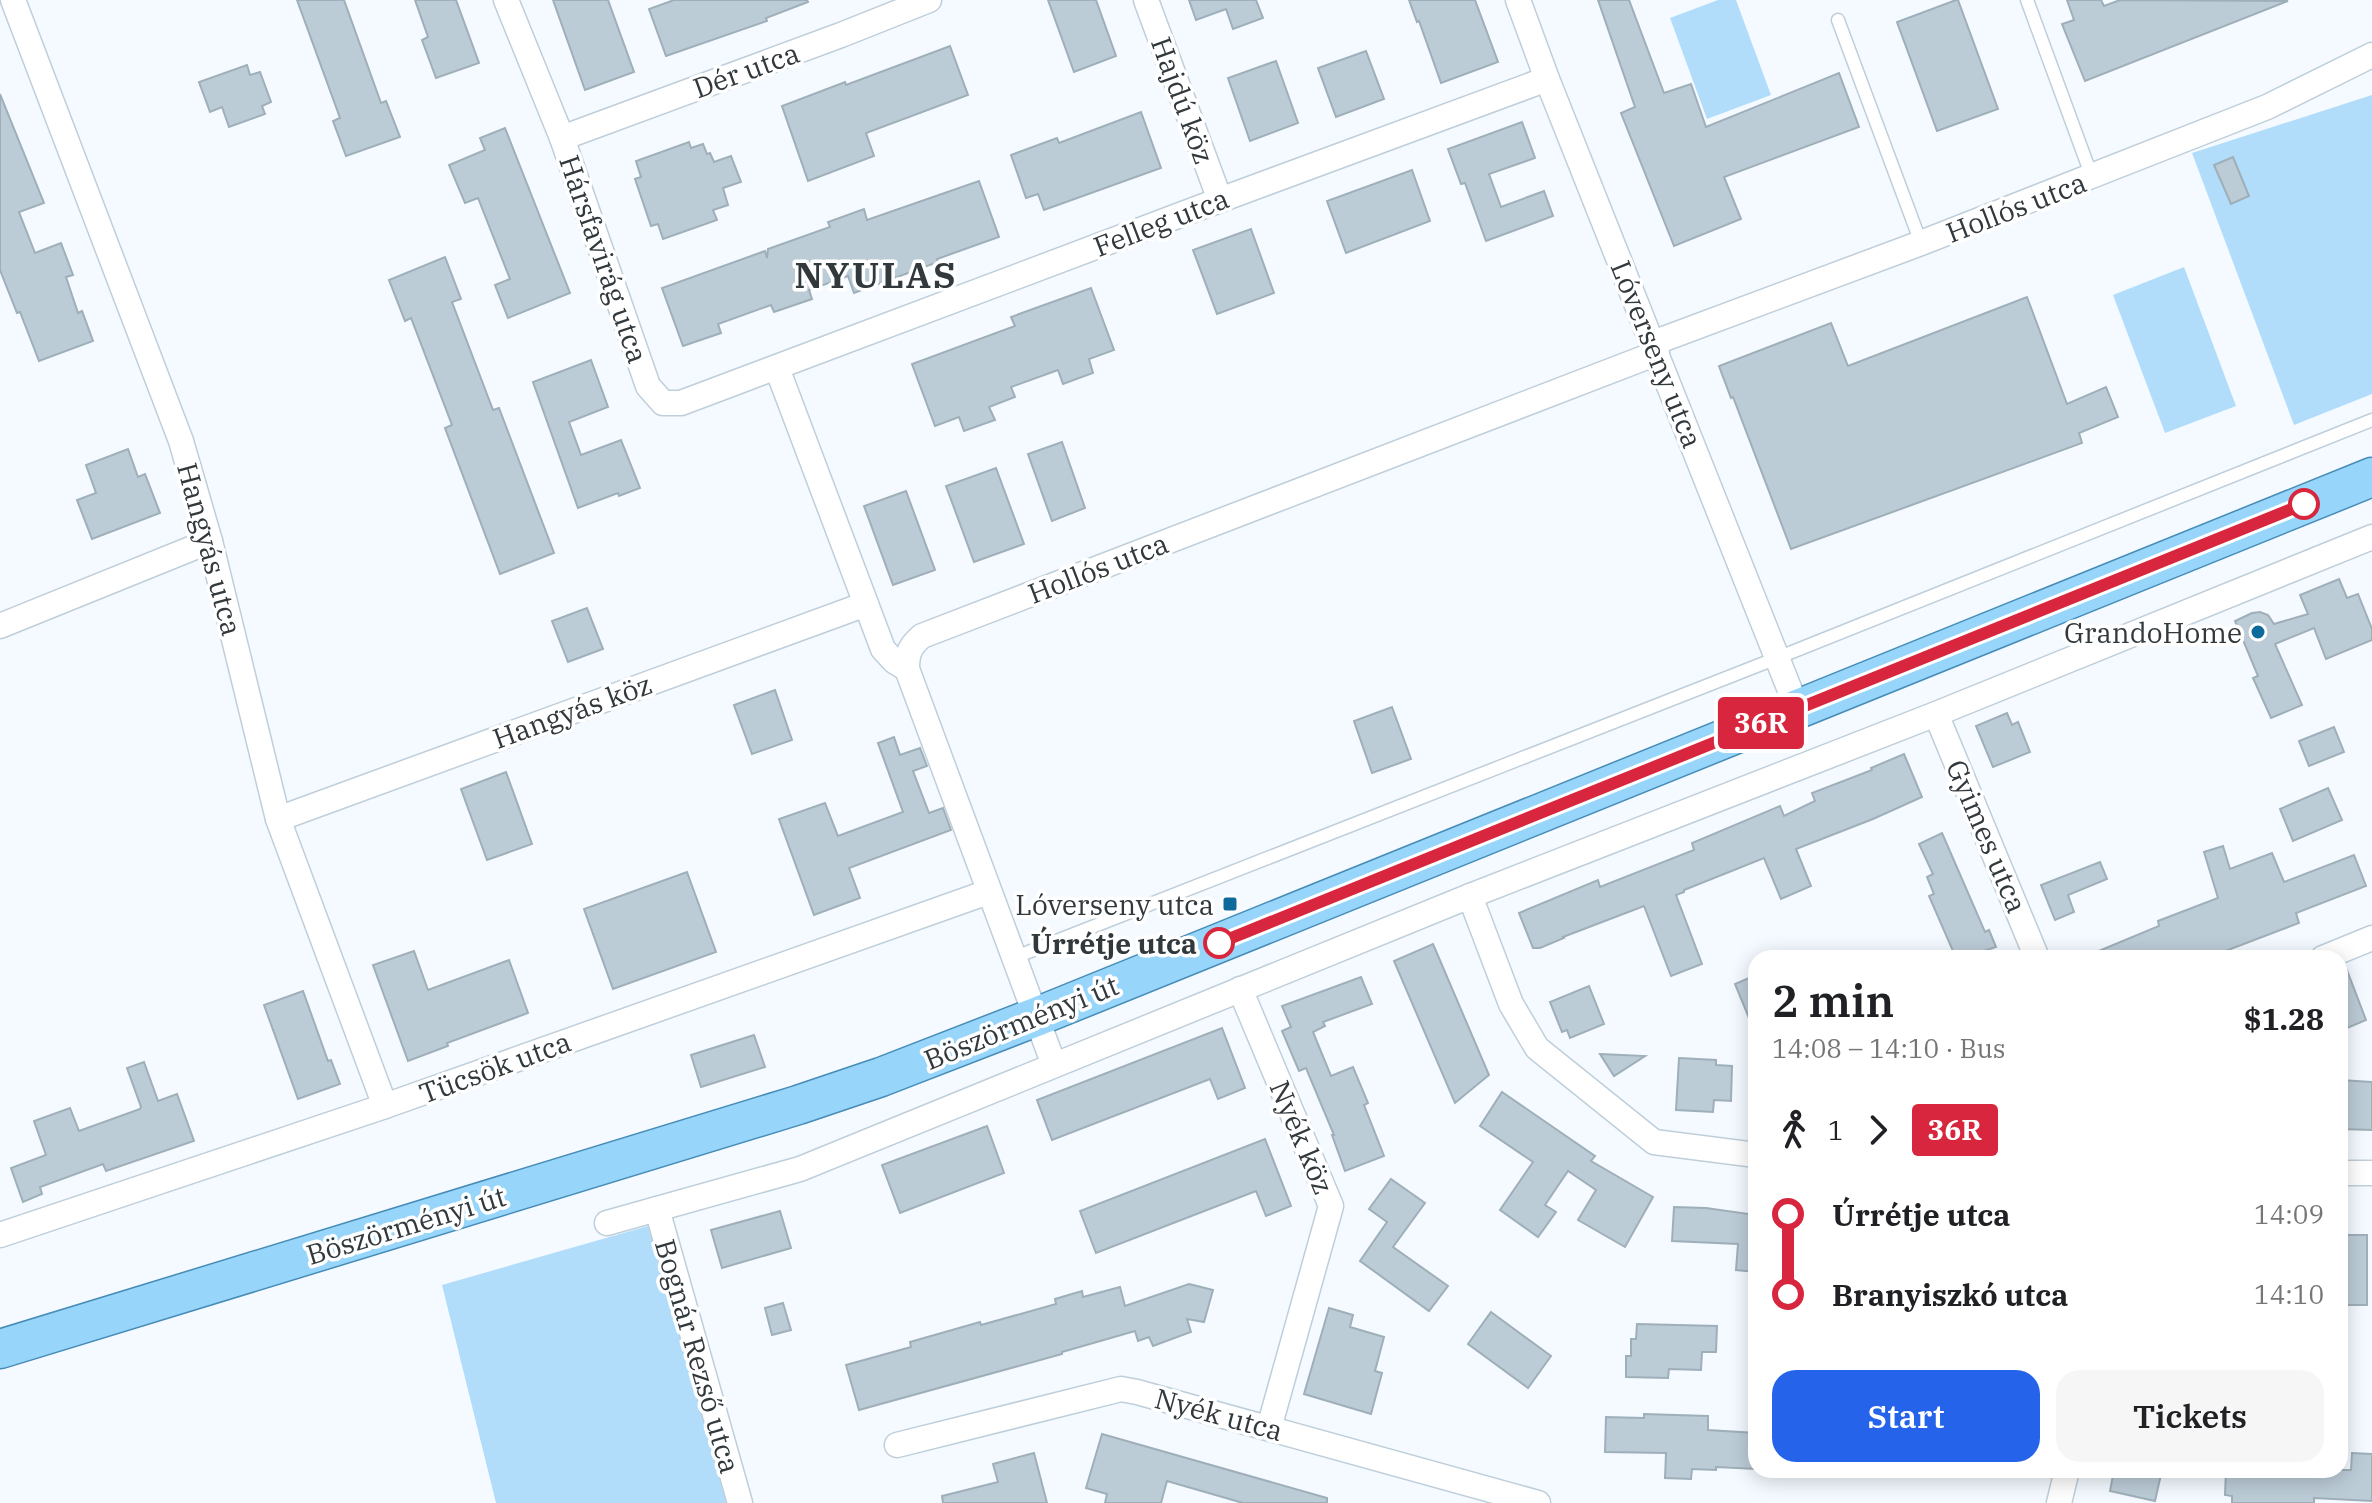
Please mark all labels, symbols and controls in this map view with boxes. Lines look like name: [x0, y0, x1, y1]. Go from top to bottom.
street label: Hajdú köz: [1143, 31, 1223, 169]
street label: Dér utca: [688, 34, 804, 106]
street label: Hársfavirág utca: [551, 150, 657, 368]
street label: Hollós utca: [1941, 163, 2091, 251]
street label: Felleg utca: [1088, 179, 1234, 265]
district label: NYULAS: [794, 251, 958, 298]
street label: Lóverseny utca: [1603, 255, 1711, 453]
street label: Hangyás utca: [169, 458, 251, 640]
unlabelled marker: [2289, 489, 2319, 519]
street label: Hollós utca: [1023, 524, 1173, 612]
place label: GrandoHome: [2064, 614, 2242, 651]
marker: GrandoHome: [2249, 623, 2267, 641]
street label: Hangyás köz: [487, 665, 657, 757]
line badge: 36R: [1715, 697, 1807, 749]
text: 36R: [1734, 704, 1788, 741]
street label: Gyimes utca: [1938, 754, 2036, 918]
place label: Lóverseny utca: [1015, 886, 1214, 923]
marker: Lóverseny utca: [1221, 895, 1239, 913]
place label: Úrrétje utca: [1030, 925, 1197, 962]
marker: Úrrétje utca: [1204, 928, 1234, 958]
street label: Böszörményi út: [918, 966, 1124, 1078]
text: 2 min: [1772, 972, 1894, 1029]
text: $1.28: [2244, 999, 2324, 1038]
street label: Tücsök utca: [414, 1022, 576, 1112]
text: 14:08 – 14:10 · Bus: [1772, 1031, 2006, 1065]
street label: Nyék köz: [1262, 1075, 1342, 1199]
icon: walk: [1772, 1108, 1816, 1152]
icon: forward: [1856, 1108, 1900, 1152]
text: 36R: [1928, 1111, 1982, 1148]
text: 1: [1828, 1113, 1844, 1147]
street label: Böszörményi út: [302, 1177, 510, 1273]
text: Úrrétje utca: [1832, 1195, 2010, 1234]
text: 14:09: [2254, 1197, 2324, 1231]
street label: Bognár Rezső utca: [647, 1235, 749, 1477]
text: Branyiszkó utca: [1832, 1275, 2068, 1314]
text: 14:10: [2254, 1277, 2324, 1311]
button: Start: [1772, 1370, 2040, 1462]
button: Tickets: [2056, 1370, 2324, 1462]
street label: Nyék utca: [1151, 1379, 1287, 1449]

